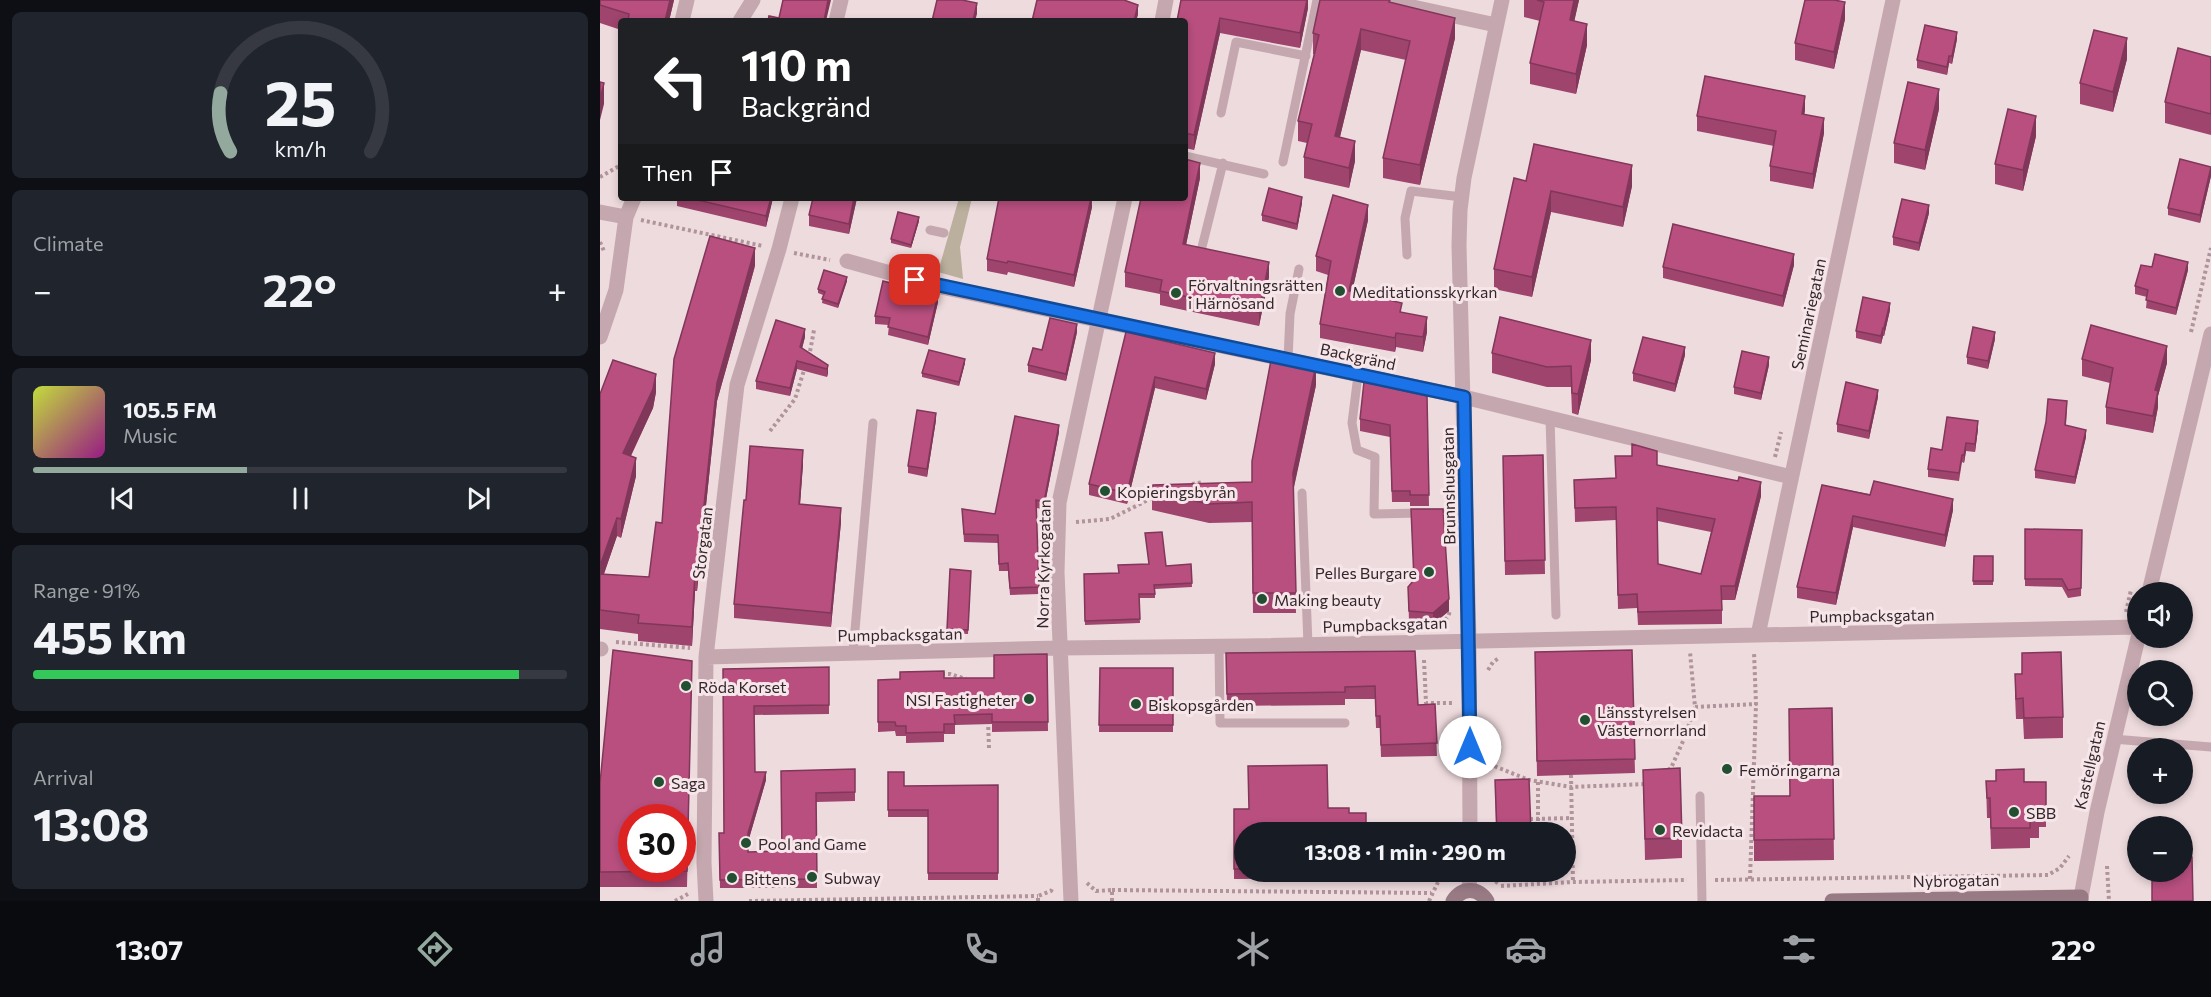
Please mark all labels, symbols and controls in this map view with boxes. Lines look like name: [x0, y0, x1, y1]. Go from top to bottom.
text: 110 m: [741, 38, 852, 90]
icon: left: [642, 42, 720, 120]
text: 25: [264, 63, 336, 139]
text: Backgränd: [741, 90, 871, 123]
text: km/h: [274, 135, 326, 161]
icon: arrive: [705, 156, 738, 189]
text: Then: [642, 159, 693, 186]
text: Climate: [33, 231, 103, 255]
pin: [889, 254, 940, 305]
street label: Seminariegatan: [1787, 257, 1829, 371]
text: 22°: [263, 261, 337, 316]
icon: arrive: [898, 263, 931, 296]
text: −: [33, 269, 52, 310]
text: +: [548, 269, 567, 310]
place label: Förvaltningsrätten i Härnösand: [1188, 275, 1323, 312]
place label: Meditationsskyrkan: [1352, 282, 1498, 301]
marker: Meditationsskyrkan: [1333, 284, 1347, 298]
marker: Förvaltningsrätten i Härnösand: [1169, 286, 1183, 300]
street label: Backgränd: [1318, 339, 1398, 373]
text: 105.5 FM: [123, 396, 217, 423]
text: Music: [123, 423, 177, 447]
street label: Brunnshusgatan: [1437, 427, 1459, 545]
icon: previous: [106, 482, 139, 515]
icon: pause: [284, 482, 317, 515]
icon: next: [462, 482, 495, 515]
place label: Kopieringsbyrån: [1117, 482, 1236, 501]
marker: Kopieringsbyrån: [1098, 484, 1112, 498]
street label: Norra Kyrkogatan: [1032, 499, 1054, 629]
street label: Storgatan: [688, 506, 716, 580]
place label: Pelles Burgare: [1315, 563, 1417, 582]
marker: Pelles Burgare: [1422, 565, 1436, 579]
text: Range · 91%: [33, 578, 140, 602]
map controls: [2127, 582, 2193, 882]
button: sound: [2127, 582, 2193, 648]
place label: Making beauty: [1274, 590, 1381, 609]
marker: Making beauty: [1255, 592, 1269, 606]
street label: Pumpbacksgatan: [1809, 604, 1935, 626]
text: 455 km: [33, 608, 187, 663]
street label: Pumpbacksgatan: [1322, 612, 1448, 636]
street label: Pumpbacksgatan: [837, 623, 963, 645]
button: search: [2127, 660, 2193, 726]
place label: Röda Korset: [698, 677, 787, 696]
marker: Röda Korset: [679, 679, 693, 693]
place label: NSI Fastigheter: [905, 690, 1018, 709]
marker: NSI Fastigheter: [1022, 692, 1036, 706]
place label: Biskopsgården: [1148, 695, 1254, 714]
marker: Biskopsgården: [1129, 697, 1143, 711]
place label: Länsstyrelsen Västernorrland: [1597, 702, 1706, 739]
marker: Länsstyrelsen Västernorrland: [1578, 713, 1592, 727]
position arrow: [1438, 715, 1502, 779]
street label: Kastellgatan: [2070, 719, 2108, 811]
button: +: [2127, 738, 2193, 804]
place label: Femöringarna: [1739, 760, 1840, 779]
marker: Femöringarna: [1720, 762, 1734, 776]
text: Arrival: [33, 765, 94, 789]
place label: Saga: [671, 773, 706, 792]
marker: Saga: [652, 775, 666, 789]
text: 13:08: [33, 795, 149, 850]
place label: SBB: [2026, 803, 2056, 822]
speed limit sign: 30: [618, 804, 696, 882]
marker: SBB: [2007, 805, 2021, 819]
button: −: [2127, 816, 2193, 882]
place label: Revidacta: [1672, 821, 1743, 840]
marker: Revidacta: [1653, 823, 1667, 837]
place label: Pool and Game: [758, 834, 866, 853]
marker: Pool and Game: [739, 836, 753, 850]
text: 13:08 · 1 min · 290 m: [1304, 838, 1506, 865]
place label: Subway: [824, 868, 881, 887]
place label: Bittens: [744, 869, 796, 888]
marker: Subway: [805, 870, 819, 884]
street label: Nybrogatan: [1913, 870, 1999, 890]
marker: Bittens: [725, 871, 739, 885]
icon: directions: [414, 928, 456, 970]
icon: music: [687, 928, 729, 970]
icon: phone: [960, 928, 1002, 970]
icon: climate: [1232, 928, 1274, 970]
icon: car: [1505, 928, 1547, 970]
icon: filters: [1778, 928, 1820, 970]
text: 13:07: [115, 933, 183, 966]
text: 22°: [2051, 933, 2096, 966]

